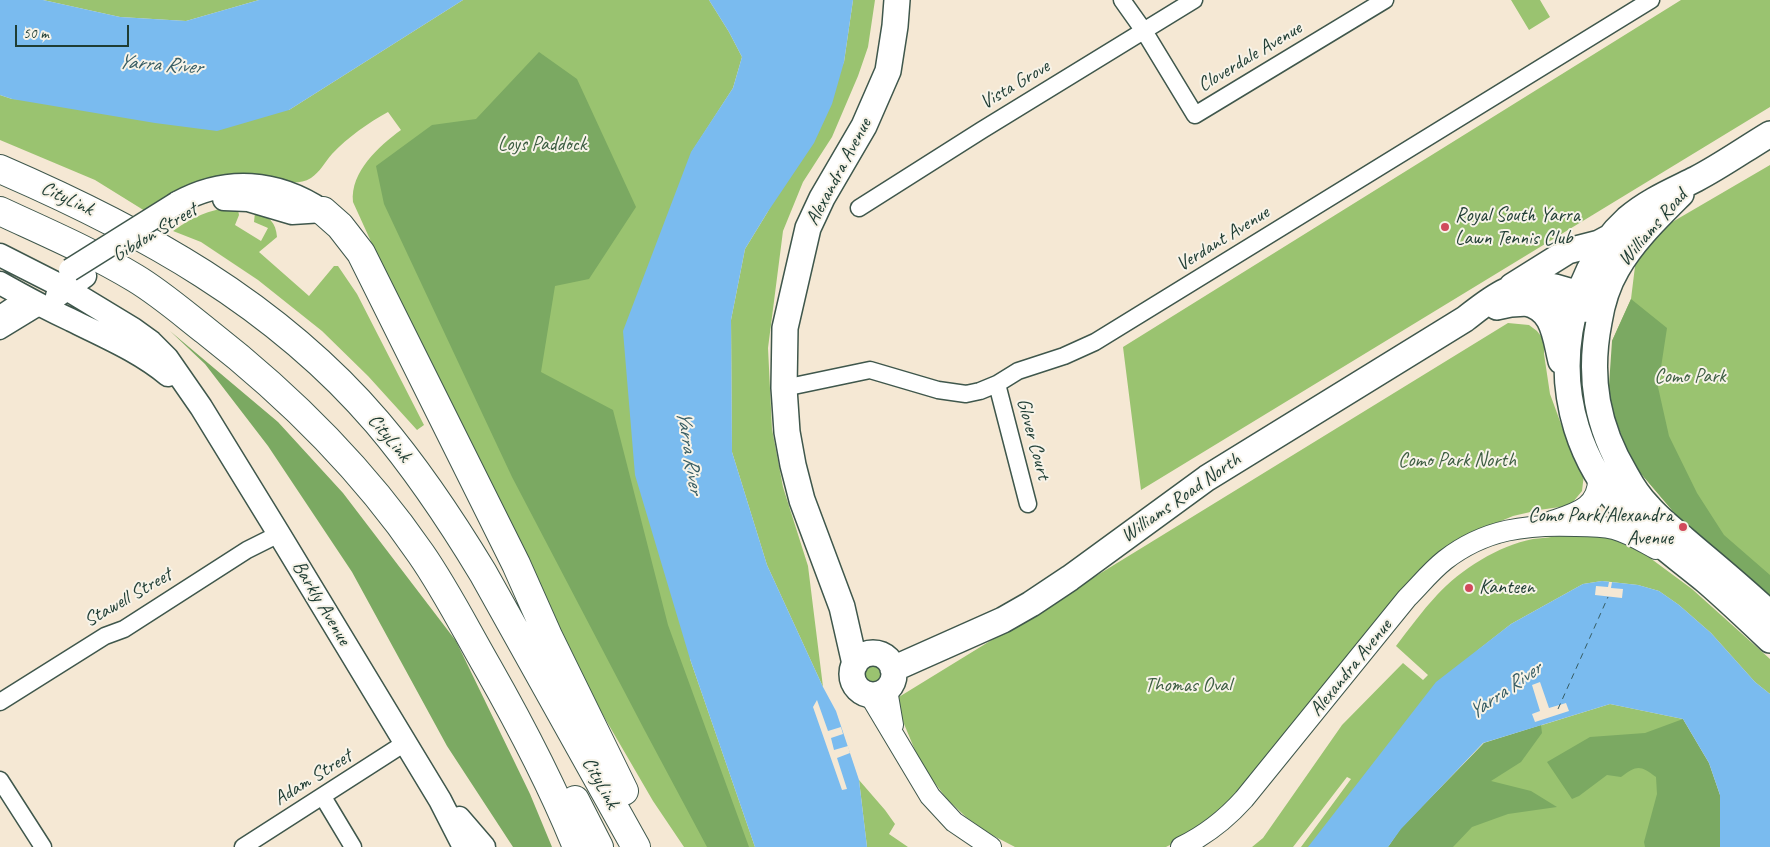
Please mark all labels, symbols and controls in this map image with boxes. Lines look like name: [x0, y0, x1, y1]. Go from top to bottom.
scale bar: [18, 15, 131, 47]
street label: Cloverdale Avenue: [1194, 17, 1306, 97]
text: 50 m: [23, 24, 49, 43]
water label: Yarra River: [117, 50, 203, 80]
street label: Vista Grove: [976, 55, 1054, 115]
street label: Alexandra Avenue: [801, 114, 877, 230]
park label: Loys Paddock: [498, 133, 586, 157]
street label: CityLink: [37, 176, 97, 222]
street label: Williams Road: [1613, 185, 1693, 271]
street label: Gibdon Street: [108, 198, 202, 268]
street label: Verdant Avenue: [1172, 201, 1274, 277]
place label: Royal South Yarra Lawn Tennis Club: [1455, 204, 1580, 251]
marker: Royal South Yarra Lawn Tennis Club: [1439, 221, 1451, 233]
park label: Como Park: [1654, 365, 1726, 389]
street label: Glover Court: [1011, 396, 1055, 482]
street label: CityLink: [362, 409, 416, 467]
water label: Yarra River: [670, 409, 708, 495]
street label: Williams Road North: [1117, 448, 1245, 548]
park label: Como Park North: [1398, 449, 1516, 473]
place label: Como Park/Alexandra Avenue: [1528, 504, 1673, 551]
marker: Como Park/Alexandra Avenue: [1677, 521, 1689, 533]
street label: Barkly Avenue: [286, 556, 356, 650]
street label: Stawell Street: [80, 563, 176, 633]
place label: Kanteen: [1479, 576, 1535, 600]
marker: Kanteen: [1463, 582, 1475, 594]
street label: Alexandra Avenue: [1305, 615, 1397, 721]
water label: Yarra River: [1464, 657, 1546, 725]
park label: Thomas Oval: [1145, 674, 1231, 698]
street label: Adam Street: [270, 745, 356, 811]
street label: CityLink: [576, 753, 624, 813]

